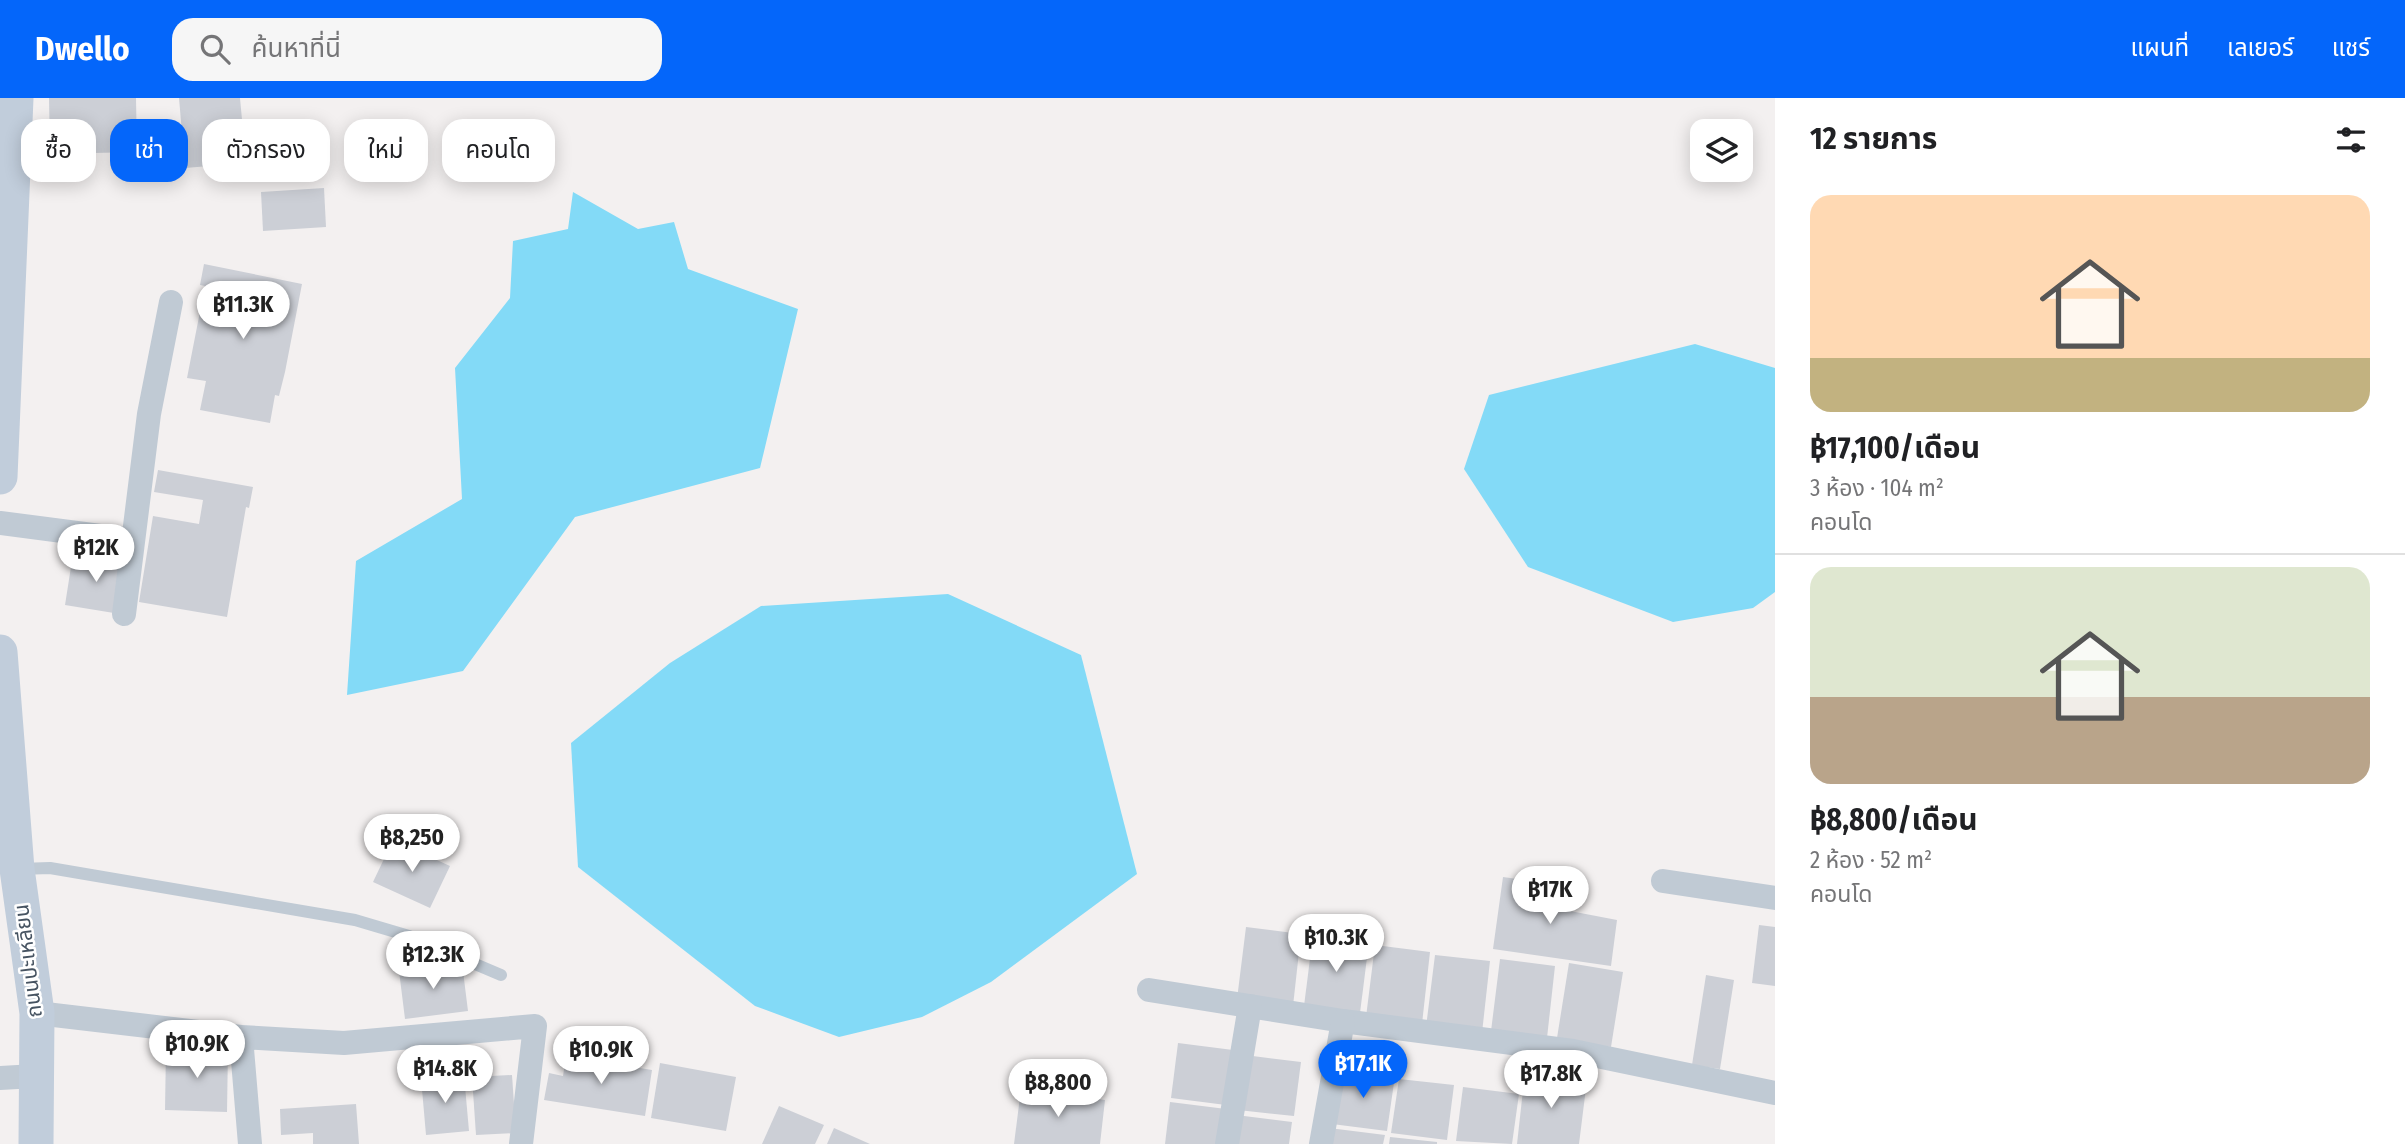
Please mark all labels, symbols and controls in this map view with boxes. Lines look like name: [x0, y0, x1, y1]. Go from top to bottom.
search box: [172, 18, 662, 81]
text: Dwello: [35, 29, 130, 69]
icon: search: [196, 30, 234, 68]
text: ค้นหาที่นี่: [252, 33, 341, 64]
text: แผนที่: [2131, 34, 2189, 62]
text: เลเยอร์: [2227, 34, 2294, 62]
text: แชร์: [2332, 34, 2370, 62]
chip: ซื้อ: [21, 119, 96, 182]
chip: เช่า: [110, 119, 188, 182]
chip: ตัวกรอง: [202, 119, 330, 182]
chip: ใหม่: [344, 119, 428, 182]
chip: คอนโด: [442, 119, 555, 182]
map controls: [1690, 119, 1753, 182]
button: layers: [1690, 119, 1753, 182]
text: 12 รายการ: [1810, 121, 1937, 157]
icon: filters: [2332, 121, 2370, 159]
icon: home: [2027, 241, 2153, 367]
pin: ฿11.3K: [186, 282, 300, 341]
text: ฿11.3K: [213, 290, 273, 318]
text: ฿17,100/เดือน: [1810, 430, 1980, 466]
text: 3 ห้อง · 104 m²: [1810, 474, 1944, 502]
text: คอนโด: [1810, 508, 1872, 536]
pin: ฿12K: [55, 524, 137, 584]
text: ฿12K: [73, 533, 119, 561]
icon: home: [2027, 613, 2153, 739]
text: ฿8,800/เดือน: [1810, 802, 1978, 838]
pin: ฿8,250: [355, 814, 469, 874]
text: ฿8,250: [380, 823, 444, 851]
text: 2 ห้อง · 52 m²: [1810, 846, 1932, 874]
pin: ฿17K: [1509, 866, 1591, 926]
text: ฿17K: [1528, 875, 1572, 903]
text: คอนโด: [1810, 880, 1872, 908]
street label: ถนนปะเหลียน: [8, 903, 48, 1019]
pin: ฿10.3K: [1279, 914, 1393, 974]
text: ฿10.3K: [1304, 923, 1368, 951]
pin: ฿12.3K: [376, 932, 490, 991]
text: ฿12.3K: [402, 940, 464, 968]
pin: ฿10.9K: [140, 1020, 254, 1080]
pin: ฿10.9K: [544, 1026, 658, 1086]
text: ฿10.9K: [165, 1029, 229, 1057]
text: ฿10.9K: [569, 1035, 633, 1063]
pin: ฿17.1K: [1306, 1040, 1420, 1100]
pin: ฿14.8K: [388, 1046, 502, 1105]
text: ฿17.1K: [1334, 1049, 1392, 1077]
pin: ฿17.8K: [1494, 1051, 1608, 1110]
text: ฿14.8K: [413, 1054, 477, 1082]
text: ฿17.8K: [1520, 1059, 1582, 1087]
pin: ฿8,800: [1001, 1060, 1115, 1119]
text: ฿8,800: [1024, 1068, 1092, 1096]

